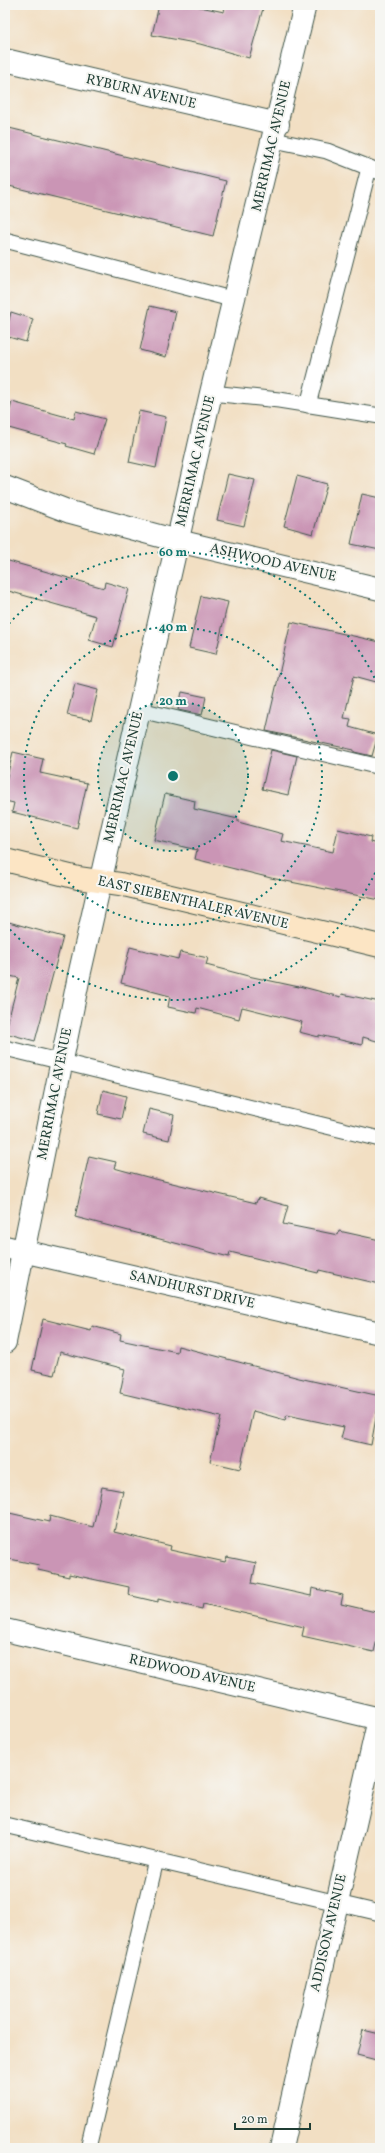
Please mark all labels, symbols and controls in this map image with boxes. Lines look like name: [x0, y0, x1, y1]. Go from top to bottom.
street label: RYBURN AVENUE: [84, 70, 198, 114]
street label: MERRIMAC AVENUE: [248, 79, 296, 213]
street label: MERRIMAC AVENUE: [172, 394, 220, 528]
street label: ASHWOOD AVENUE: [208, 539, 338, 587]
text: 60 m: [159, 545, 187, 561]
text: 40 m: [159, 620, 188, 636]
text: 20 m: [159, 694, 187, 710]
street label: MERRIMAC AVENUE: [100, 710, 148, 844]
centre of rings: [166, 769, 180, 783]
street label: EAST SIEBENTHALER AVENUE: [96, 872, 290, 934]
street label: MERRIMAC AVENUE: [33, 1026, 77, 1162]
street label: SANDHURST DRIVE: [127, 1266, 257, 1314]
street label: REDWOOD AVENUE: [127, 1650, 257, 1698]
street label: ADDISON AVENUE: [306, 1872, 352, 1994]
scale bar: [235, 2105, 310, 2131]
text: 20 m: [241, 2112, 268, 2128]

